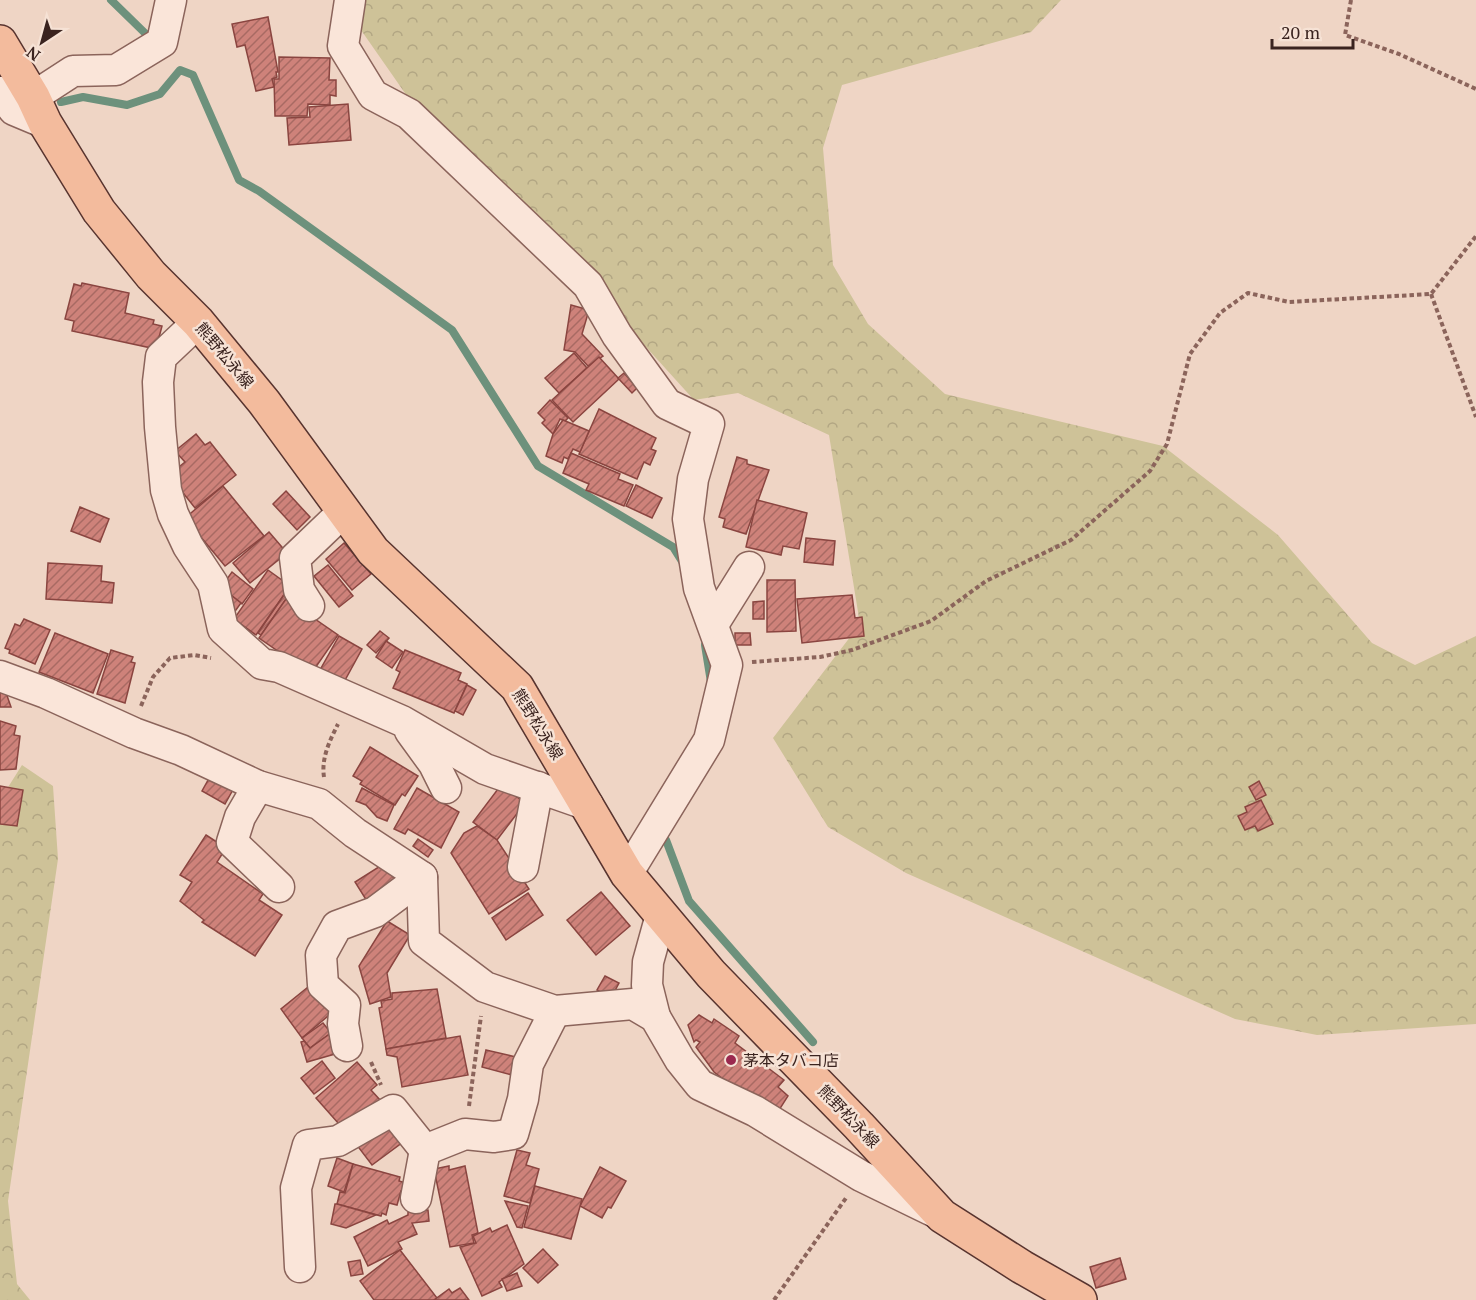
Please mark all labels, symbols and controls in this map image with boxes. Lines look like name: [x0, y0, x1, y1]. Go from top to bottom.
north arrow: [12, 12, 72, 72]
scale bar: [1272, 12, 1353, 50]
text: 20 m: [1281, 20, 1321, 44]
text: N: [22, 42, 45, 67]
street label: 熊野松永線: [191, 317, 259, 393]
street label: 熊野松永線: [507, 684, 569, 764]
place label: 茅本タバコ店: [743, 1049, 839, 1071]
marker: 茅本タバコ店: [724, 1053, 738, 1067]
street label: 熊野松永線: [813, 1080, 885, 1152]

